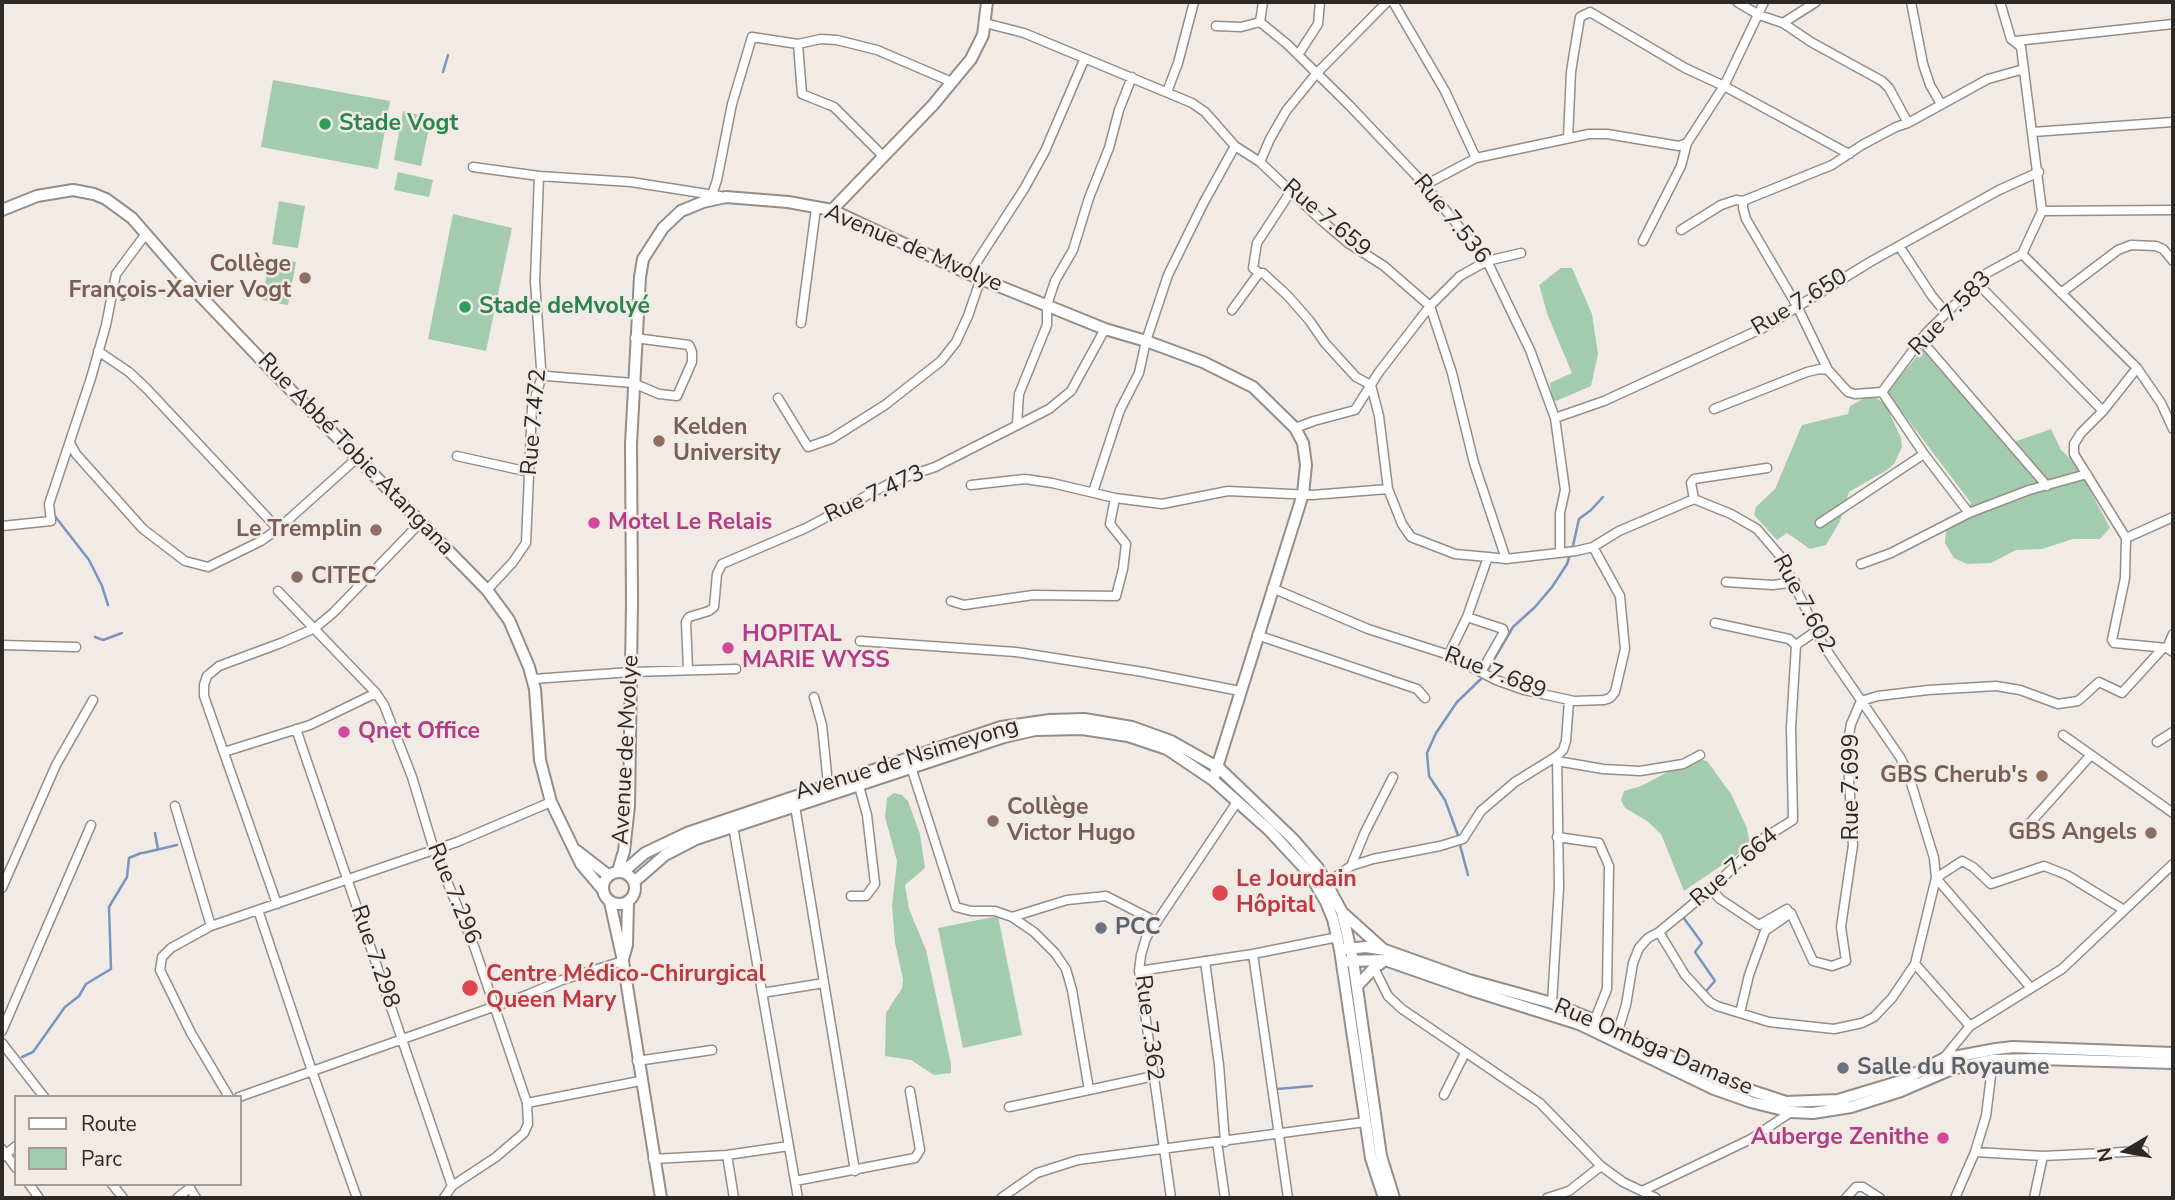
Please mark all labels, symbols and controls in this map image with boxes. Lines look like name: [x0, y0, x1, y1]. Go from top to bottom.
place label: Stade Vogt: [339, 110, 458, 138]
marker: Stade Vogt: [317, 116, 333, 132]
street label: Rue 7.536: [1407, 170, 1495, 270]
street label: Rue 7.659: [1276, 174, 1376, 264]
street label: Avenue de Mvolye: [820, 199, 1006, 299]
place label: Collège François-Xavier Vogt: [68, 251, 291, 305]
street label: Rue 7.650: [1747, 264, 1853, 342]
street label: Rue 7.583: [1904, 266, 1998, 362]
marker: Collège François-Xavier Vogt: [297, 270, 313, 286]
place label: Stade deMvolyé: [479, 293, 650, 321]
marker: Stade deMvolyé: [457, 299, 473, 315]
street label: Rue Abbé Tobie Atangana: [251, 348, 459, 562]
street label: Rue 7.472: [517, 368, 553, 476]
place label: Kelden University: [673, 414, 781, 468]
marker: Kelden University: [651, 433, 667, 449]
street label: Rue 7.473: [821, 460, 929, 530]
place label: Motel Le Relais: [608, 509, 772, 537]
marker: Motel Le Relais: [586, 515, 602, 531]
place label: Le Tremplin: [236, 516, 362, 544]
marker: Le Tremplin: [368, 522, 384, 538]
street label: Rue 7.602: [1766, 550, 1840, 658]
place label: CITEC: [311, 563, 377, 591]
marker: CITEC: [289, 569, 305, 585]
place label: HOPITAL MARIE WYSS: [742, 621, 890, 675]
marker: HOPITAL MARIE WYSS: [720, 640, 736, 656]
street label: Rue 7.689: [1440, 642, 1550, 706]
street label: Avenue de Mvolye: [608, 654, 646, 846]
street label: Avenue de Nsimeyong: [792, 713, 1022, 807]
place label: Qnet Office: [358, 718, 480, 746]
marker: Qnet Office: [336, 724, 352, 740]
street label: Rue 7.699: [1838, 734, 1866, 840]
place label: GBS Cherub's: [1880, 762, 2028, 790]
marker: GBS Cherub's: [2034, 768, 2050, 784]
place label: Collège Victor Hugo: [1007, 794, 1136, 848]
marker: Collège Victor Hugo: [985, 813, 1001, 829]
place label: GBS Angels: [2008, 819, 2137, 847]
street label: Rue 7.664: [1686, 823, 1784, 913]
marker: GBS Angels: [2143, 825, 2159, 841]
street label: Rue 7.296: [420, 839, 486, 949]
place label: Le Jourdain Hôpital: [1236, 866, 1357, 920]
marker: Le Jourdain Hôpital: [1210, 883, 1230, 903]
street label: Rue 7.298: [344, 902, 404, 1012]
place label: PCC: [1115, 914, 1161, 942]
marker: PCC: [1093, 920, 1109, 936]
place label: Centre Médico-Chirurgical Queen Mary: [486, 961, 766, 1015]
street label: Rue 7.362: [1128, 973, 1168, 1083]
marker: Centre Médico-Chirurgical Queen Mary: [460, 978, 480, 998]
street label: Rue Ombga Damase: [1549, 994, 1757, 1102]
place label: Salle du Royaume: [1857, 1054, 2050, 1082]
marker: Salle du Royaume: [1835, 1060, 1851, 1076]
legend: [14, 1095, 242, 1186]
text: Route: [81, 1110, 137, 1138]
north arrow: [2091, 1116, 2161, 1186]
place label: Auberge Zenithe: [1751, 1124, 1929, 1152]
marker: Auberge Zenithe: [1935, 1130, 1951, 1146]
text: Parc: [81, 1145, 122, 1173]
text: N: [2091, 1145, 2119, 1164]

